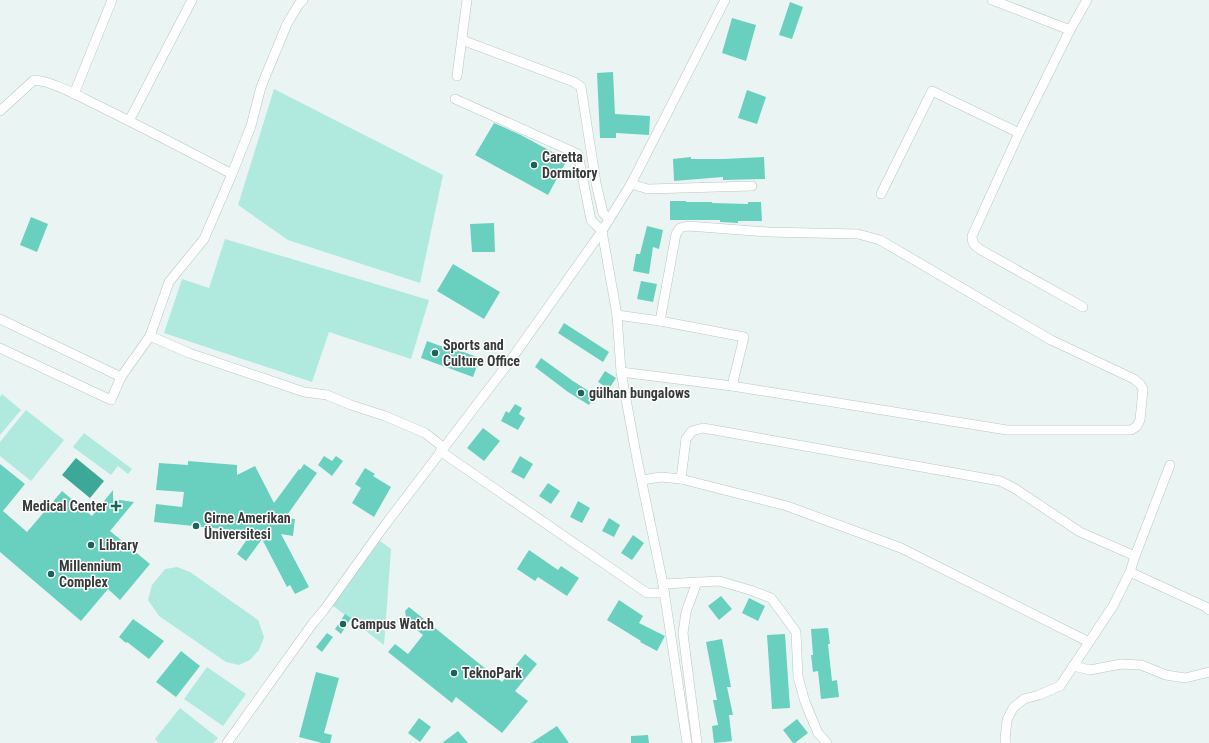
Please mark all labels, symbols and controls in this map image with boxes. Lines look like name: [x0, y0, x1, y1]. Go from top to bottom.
place label: Caretta Dormitory: [542, 149, 598, 181]
marker: Caretta Dormitory: [529, 160, 539, 170]
place label: Sports and Culture Office: [443, 337, 520, 369]
marker: Sports and Culture Office: [430, 348, 440, 358]
place label: gülhan bungalows: [589, 385, 690, 401]
marker: gülhan bungalows: [576, 388, 586, 398]
place label: Medical Center: [22, 498, 107, 514]
marker: Medical Center: [110, 500, 122, 512]
place label: Girne Amerikan Üniversitesi: [204, 510, 291, 542]
marker: Girne Amerikan Üniversitesi: [191, 521, 201, 531]
place label: Library: [99, 537, 139, 553]
marker: Library: [86, 540, 96, 550]
place label: Millennium Complex: [59, 558, 121, 590]
marker: Millennium Complex: [46, 569, 56, 579]
place label: Campus Watch: [351, 616, 434, 632]
marker: Campus Watch: [338, 619, 348, 629]
place label: TeknoPark: [462, 665, 522, 681]
marker: TeknoPark: [449, 668, 459, 678]

